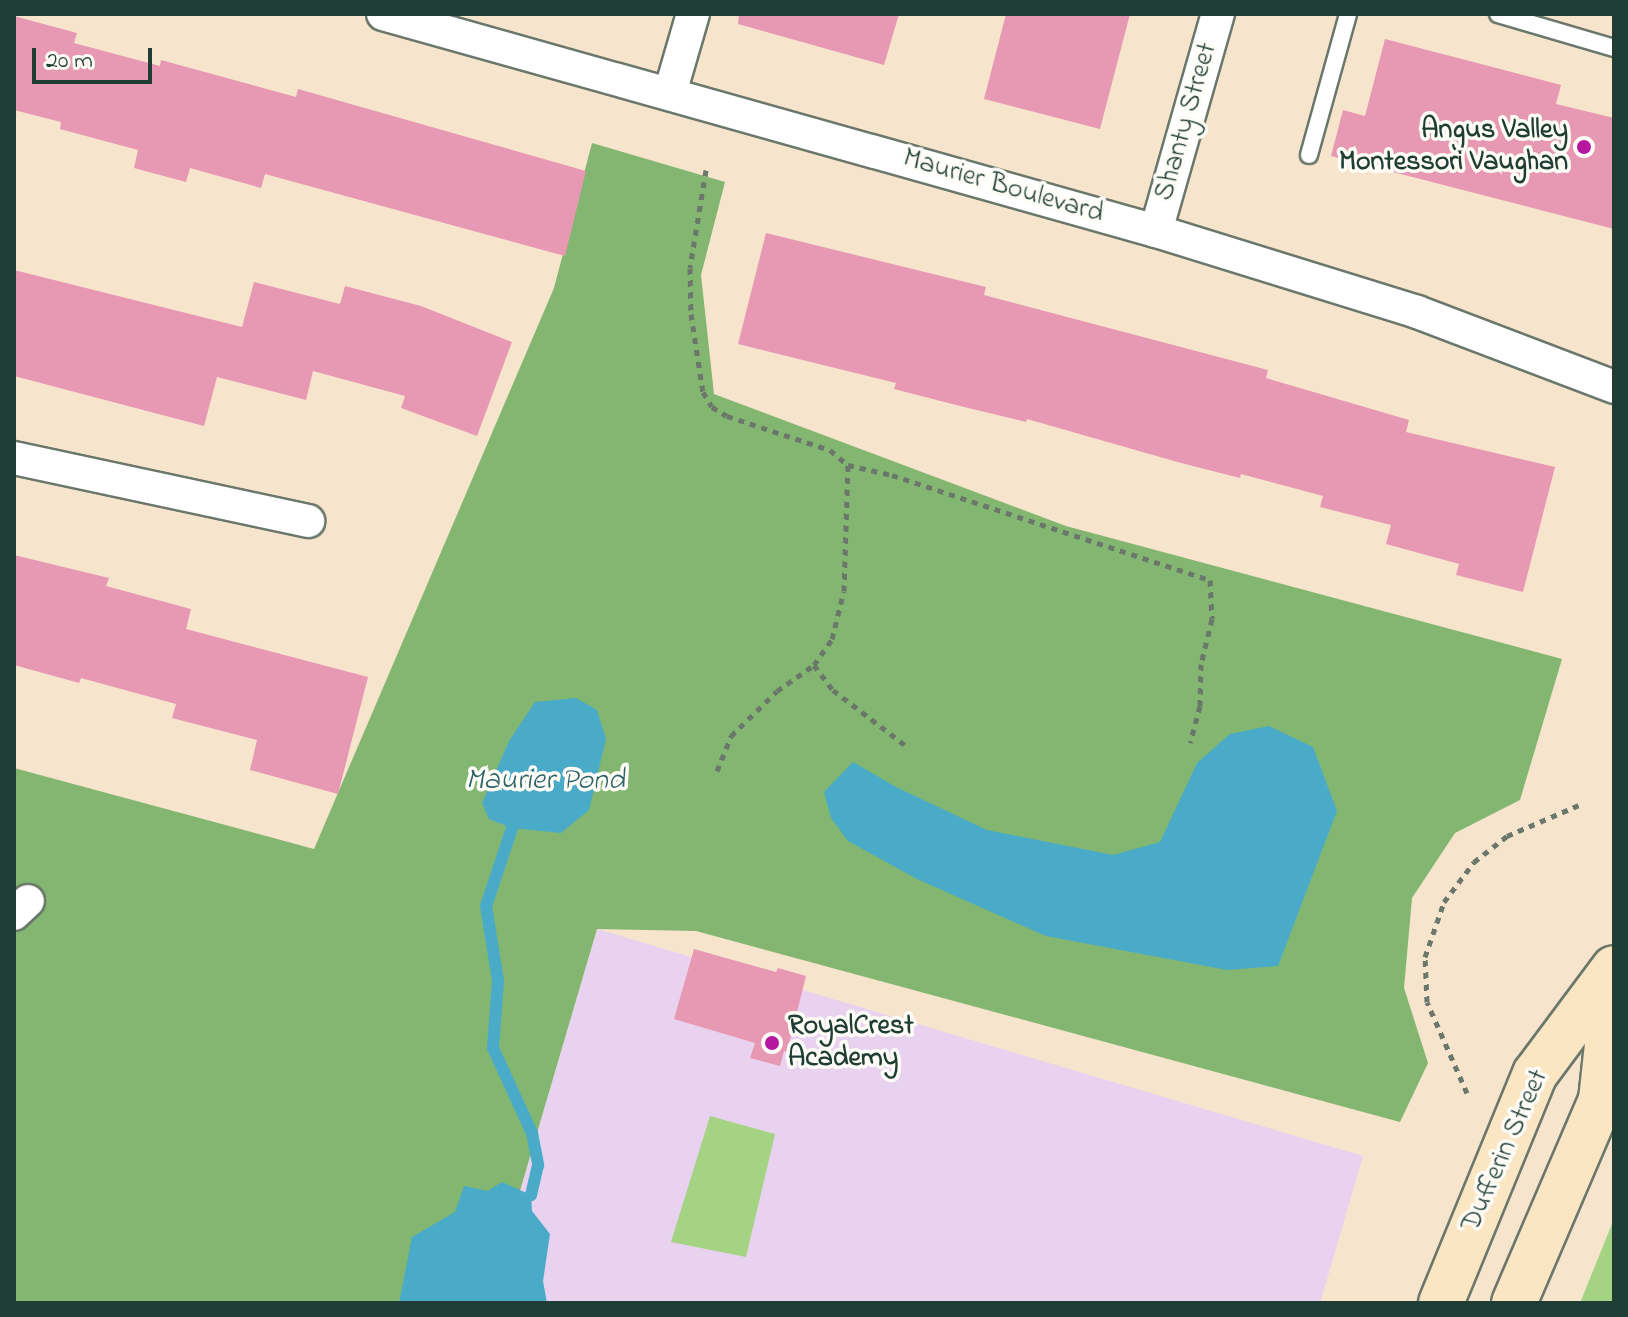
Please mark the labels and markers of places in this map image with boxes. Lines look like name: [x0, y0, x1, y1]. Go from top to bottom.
place label: Angus Valley Montessori Vaughan: [1339, 114, 1568, 180]
marker: Angus Valley Montessori Vaughan: [1575, 138, 1593, 156]
place label: RoyalCrest Academy: [788, 1010, 914, 1076]
marker: RoyalCrest Academy: [763, 1034, 781, 1052]

